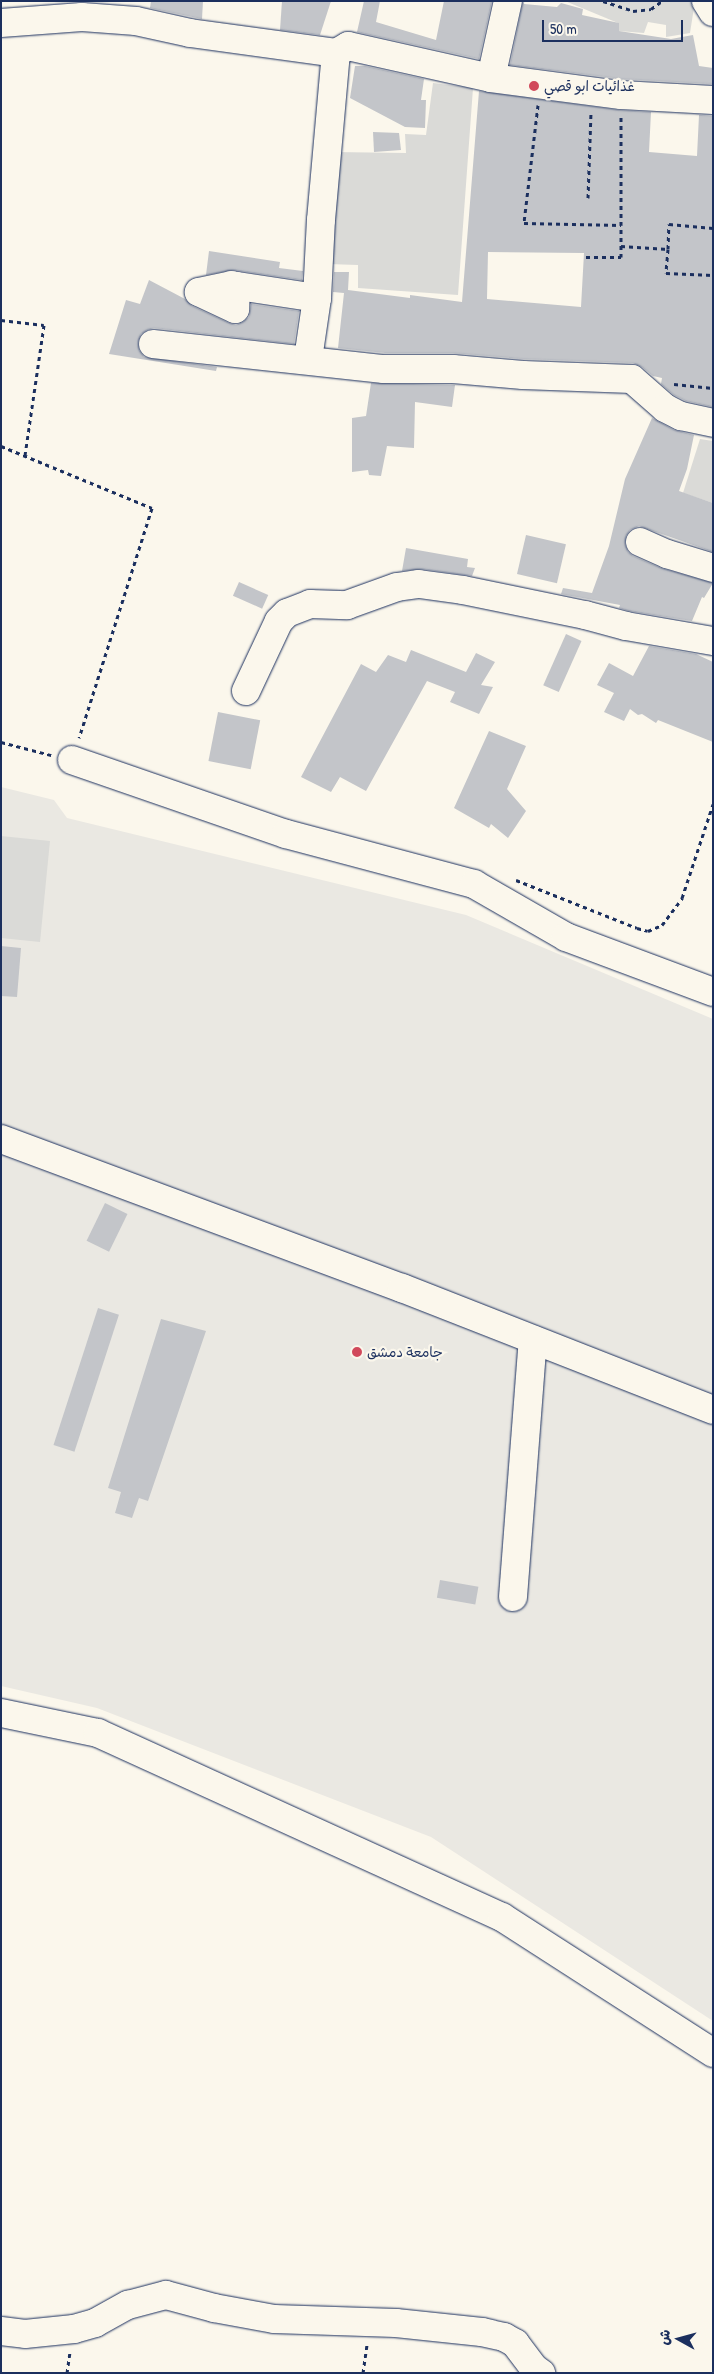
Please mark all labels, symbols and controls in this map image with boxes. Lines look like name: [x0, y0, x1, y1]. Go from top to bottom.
scale bar: [544, 10, 685, 42]
text: 50 m: [550, 18, 577, 39]
place label: غذائيات ابو قصي: [544, 78, 635, 94]
marker: غذائيات ابو قصي: [528, 80, 540, 92]
place label: جامعة دمشق: [367, 1344, 443, 1360]
marker: جامعة دمشق: [351, 1346, 363, 1358]
north arrow: [654, 2314, 704, 2364]
text: ش: [653, 2328, 674, 2346]

